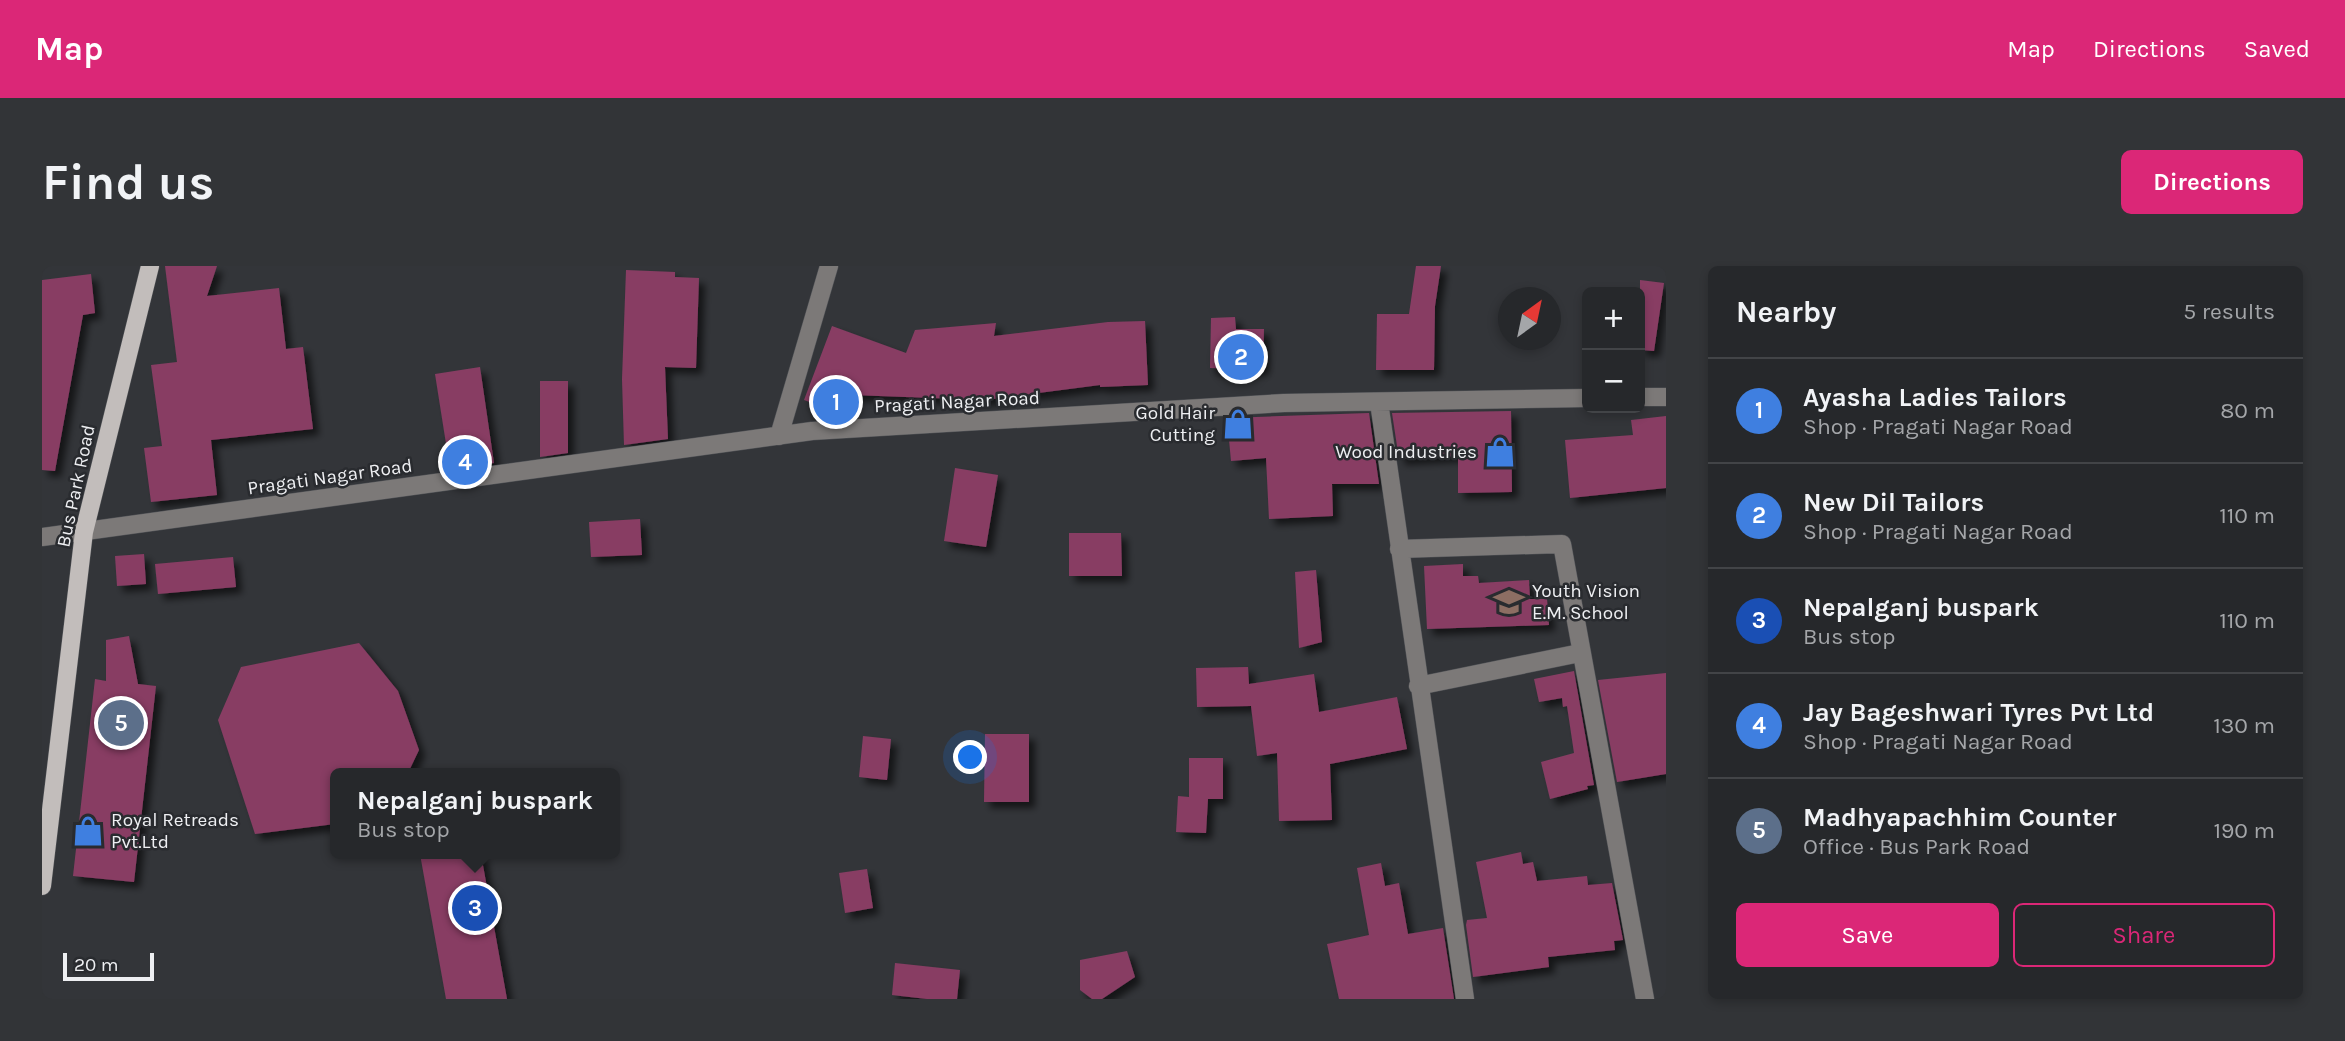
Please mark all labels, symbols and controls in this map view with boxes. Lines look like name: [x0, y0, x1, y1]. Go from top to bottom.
text: Map: [35, 30, 103, 68]
text: Map: [2007, 35, 2055, 63]
text: Directions: [2093, 35, 2206, 63]
text: Saved: [2244, 35, 2310, 63]
button: Directions: [2121, 150, 2303, 214]
text: Find us: [42, 154, 214, 211]
north arrow: [1498, 287, 1561, 350]
map controls: [1582, 287, 1645, 413]
button: +: [1582, 287, 1645, 350]
text: Nearby: [1736, 294, 1836, 330]
text: 5 results: [2183, 298, 2275, 325]
pin: 2: [1218, 331, 1264, 383]
button: −: [1582, 350, 1645, 413]
pin: 1: [813, 376, 859, 428]
text: Ayasha Ladies Tailors: [1803, 382, 2067, 413]
street label: Pragati Nagar Road: [873, 387, 1041, 417]
text: 1: [1755, 397, 1763, 424]
text: 80 m: [2220, 397, 2275, 424]
place label: Gold Hair Cutting: [1136, 402, 1215, 446]
shop icon: Gold Hair Cutting: [1221, 407, 1255, 441]
text: Shop · Pragati Nagar Road: [1803, 413, 2073, 440]
street label: Bus Park Road: [52, 423, 100, 549]
shop icon: Wood Industries: [1483, 435, 1517, 469]
pin: 4: [442, 436, 488, 488]
place label: Wood Industries: [1335, 441, 1477, 463]
street label: Pragati Nagar Road: [246, 455, 414, 499]
text: New Dil Tailors: [1803, 487, 1984, 518]
text: 2: [1752, 502, 1766, 529]
text: 110 m: [2219, 502, 2275, 529]
text: Shop · Pragati Nagar Road: [1803, 518, 2073, 545]
place label: Youth Vision E.M. School: [1532, 580, 1640, 624]
school or university icon: Youth Vision E.M. School: [1492, 585, 1526, 619]
text: Nepalganj buspark: [1803, 592, 2039, 623]
text: 3: [1752, 607, 1766, 634]
text: 110 m: [2219, 607, 2275, 634]
text: Bus stop: [1803, 623, 1896, 650]
pin: 5: [98, 697, 144, 749]
text: Jay Bageshwari Tyres Pvt Ltd: [1803, 697, 2154, 728]
text: 4: [1752, 712, 1766, 739]
text: 130 m: [2213, 712, 2275, 739]
text: Shop · Pragati Nagar Road: [1803, 728, 2073, 755]
your location: [953, 740, 987, 774]
popup: [330, 768, 620, 859]
text: Nepalganj buspark: [357, 785, 593, 816]
text: Madhyapachhim Counter: [1803, 802, 2116, 833]
place label: Royal Retreads Pvt.Ltd: [111, 809, 239, 853]
shop icon: Royal Retreads Pvt.Ltd: [71, 814, 105, 848]
text: Bus stop: [357, 816, 450, 843]
text: 5: [1752, 817, 1766, 844]
text: 190 m: [2213, 817, 2275, 844]
text: Office · Bus Park Road: [1803, 833, 2030, 860]
pin: 3: [452, 882, 498, 934]
button: Save: [1736, 903, 1999, 967]
button: Share: [2013, 903, 2275, 967]
scale bar: [63, 950, 154, 982]
text: 20 m: [74, 954, 119, 976]

